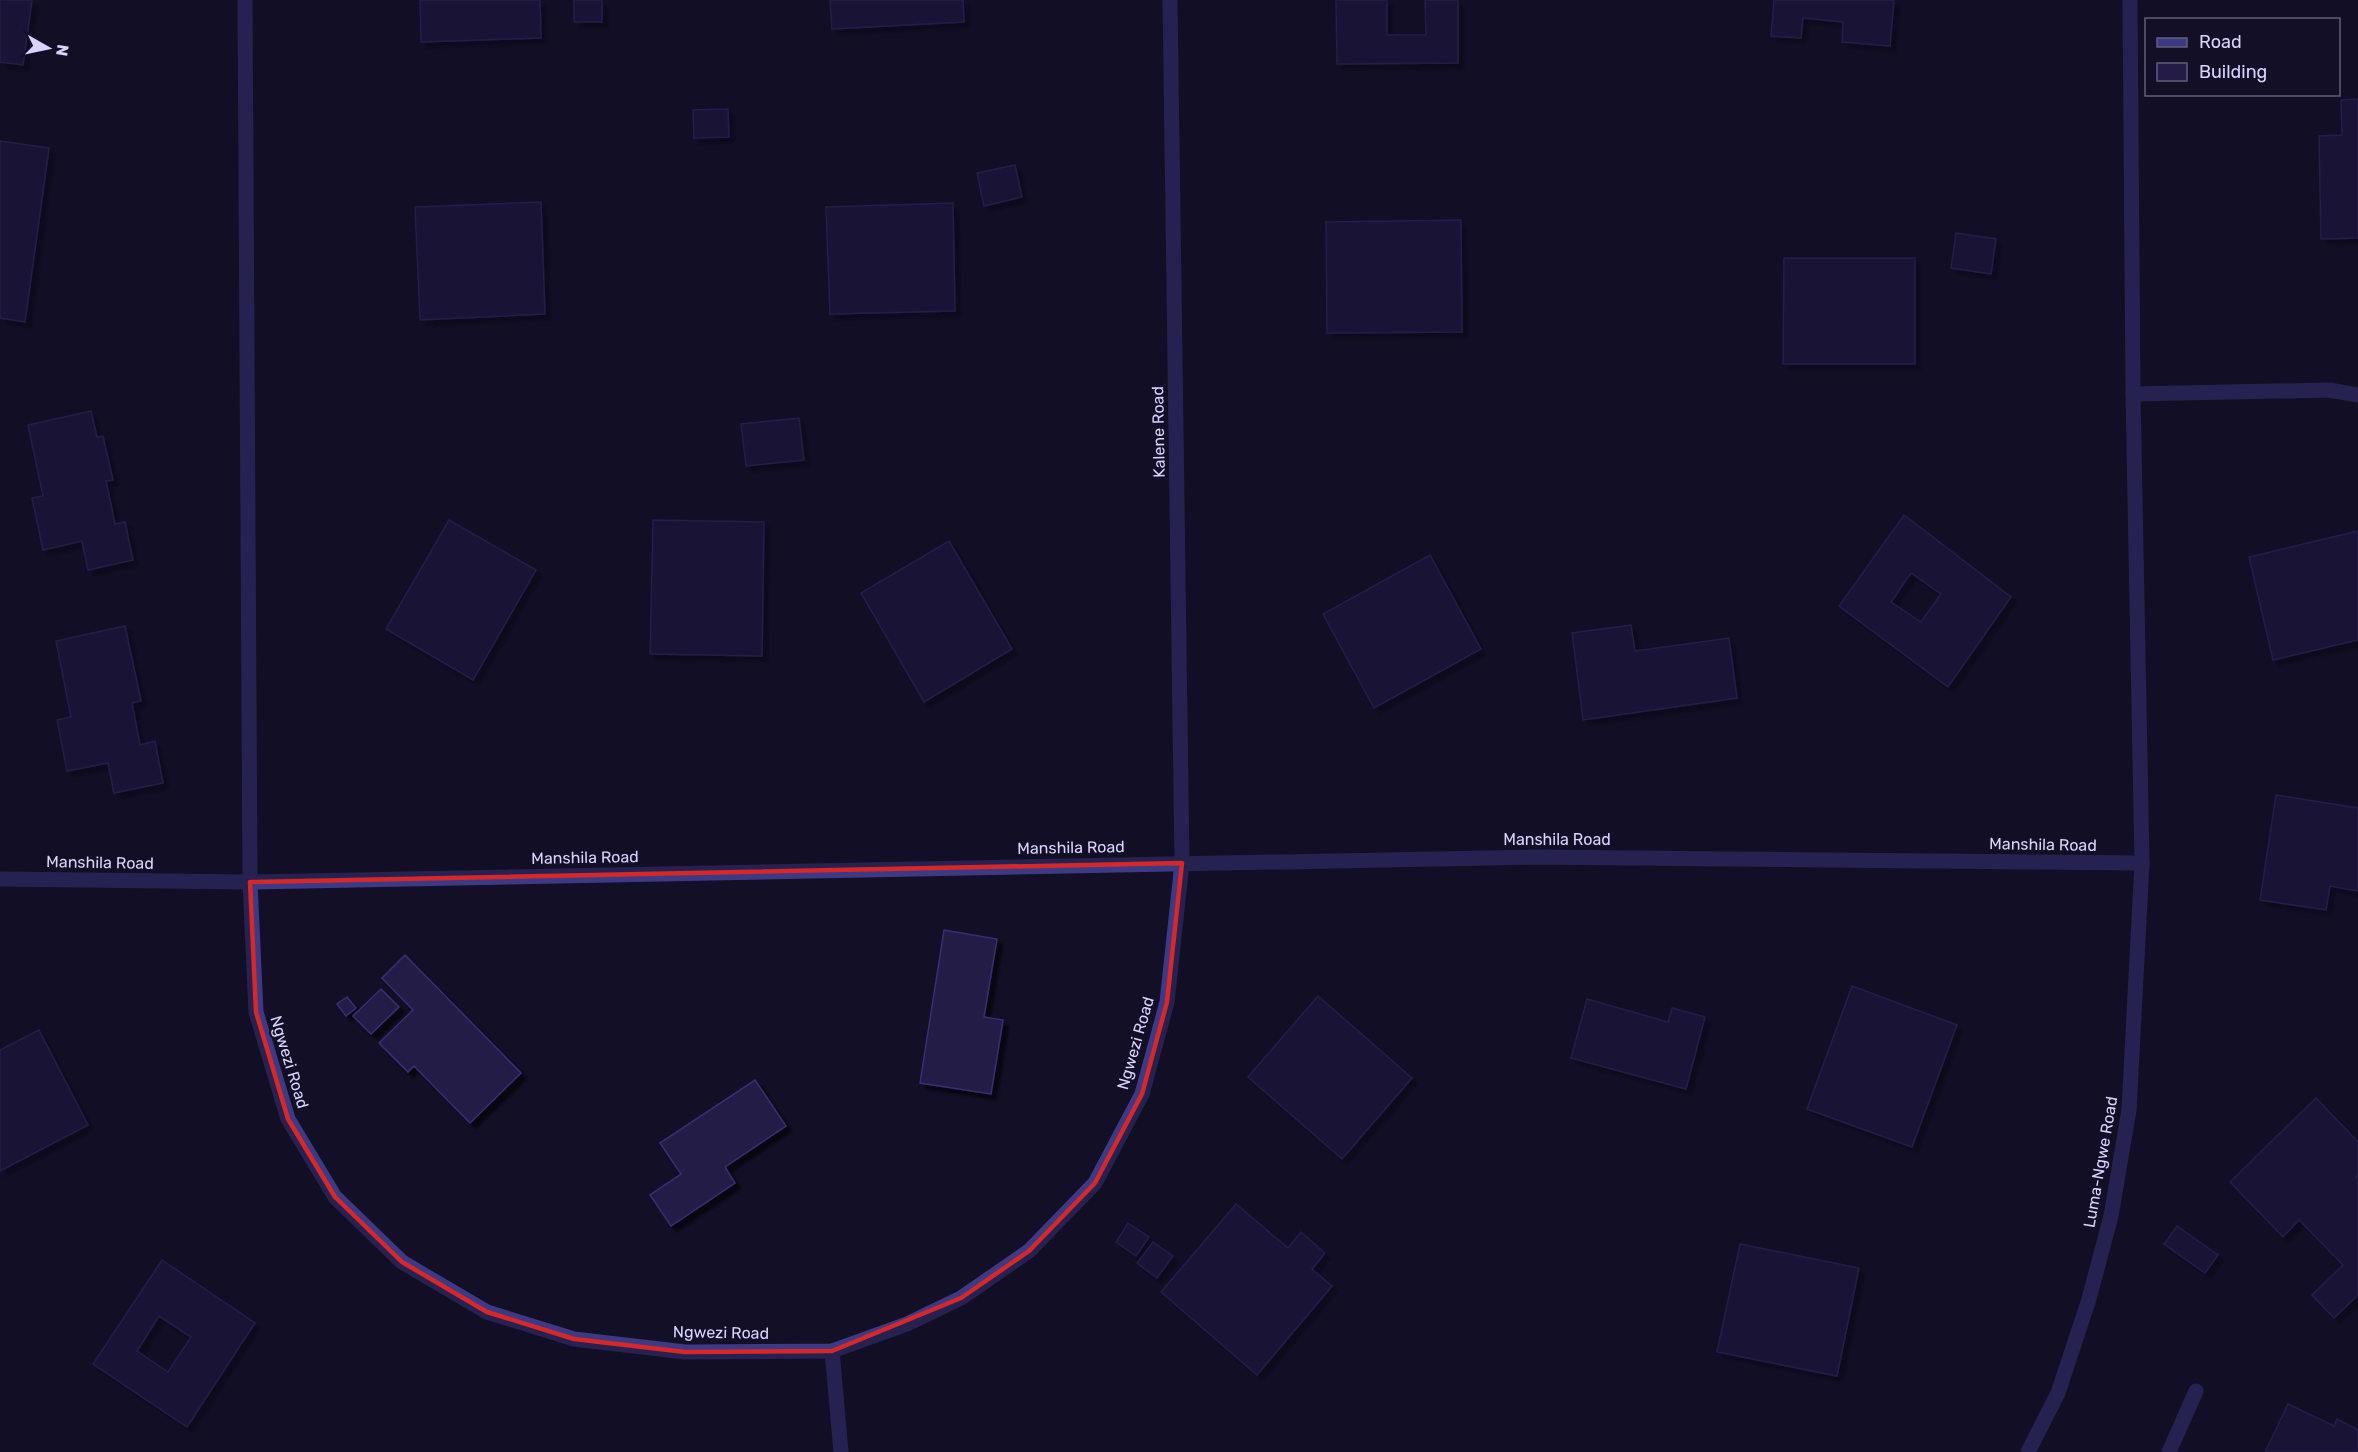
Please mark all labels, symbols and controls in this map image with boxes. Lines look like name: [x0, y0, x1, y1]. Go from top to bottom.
north arrow: [18, 18, 78, 78]
legend: [2145, 18, 2340, 96]
text: Road: [2199, 31, 2242, 53]
text: N: [52, 43, 73, 57]
text: Building: [2199, 61, 2267, 83]
street label: Kalene Road: [1148, 386, 1169, 478]
street label: Manshila Road: [1503, 830, 1611, 849]
street label: Manshila Road: [1989, 834, 2097, 855]
street label: Manshila Road: [1017, 837, 1125, 858]
street label: Manshila Road: [531, 847, 639, 868]
street label: Manshila Road: [46, 852, 154, 873]
street label: Ngwezi Road: [1113, 994, 1158, 1092]
street label: Ngwezi Road: [266, 1013, 313, 1111]
street label: Luma-Ngwe Road: [2080, 1095, 2121, 1229]
street label: Ngwezi Road: [673, 1322, 769, 1343]

